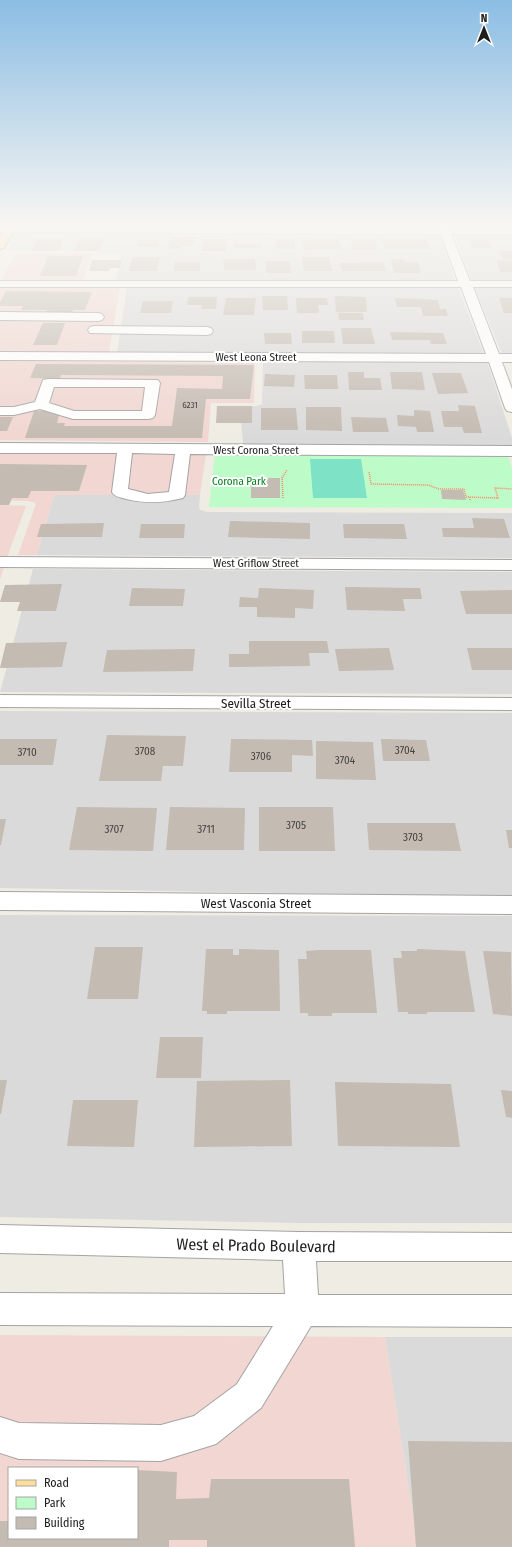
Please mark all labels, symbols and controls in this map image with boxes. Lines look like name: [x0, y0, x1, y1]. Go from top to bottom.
north arrow: [464, 8, 504, 48]
text: N: [481, 12, 487, 25]
street label: West Leona Street: [215, 351, 297, 364]
house number: 6231: [182, 400, 198, 410]
street label: West Corona Street: [213, 444, 299, 457]
park label: Corona Park: [212, 475, 267, 488]
street label: West Griflow Street: [213, 557, 299, 570]
street label: Sevilla Street: [221, 696, 292, 711]
house number: 3704: [395, 744, 416, 757]
house number: 3708: [135, 745, 156, 758]
house number: 3710: [17, 746, 37, 759]
house number: 3706: [251, 750, 272, 763]
house number: 3704: [335, 754, 356, 767]
house number: 3705: [286, 819, 306, 832]
house number: 3707: [104, 823, 124, 836]
house number: 3711: [197, 823, 215, 836]
house number: 3703: [403, 831, 423, 844]
street label: West Vasconia Street: [201, 896, 312, 911]
street label: West el Prado Boulevard: [176, 1235, 336, 1256]
legend: [8, 1467, 138, 1539]
text: Road: [44, 1476, 69, 1490]
text: Park: [44, 1496, 66, 1510]
text: Building: [44, 1516, 85, 1530]

